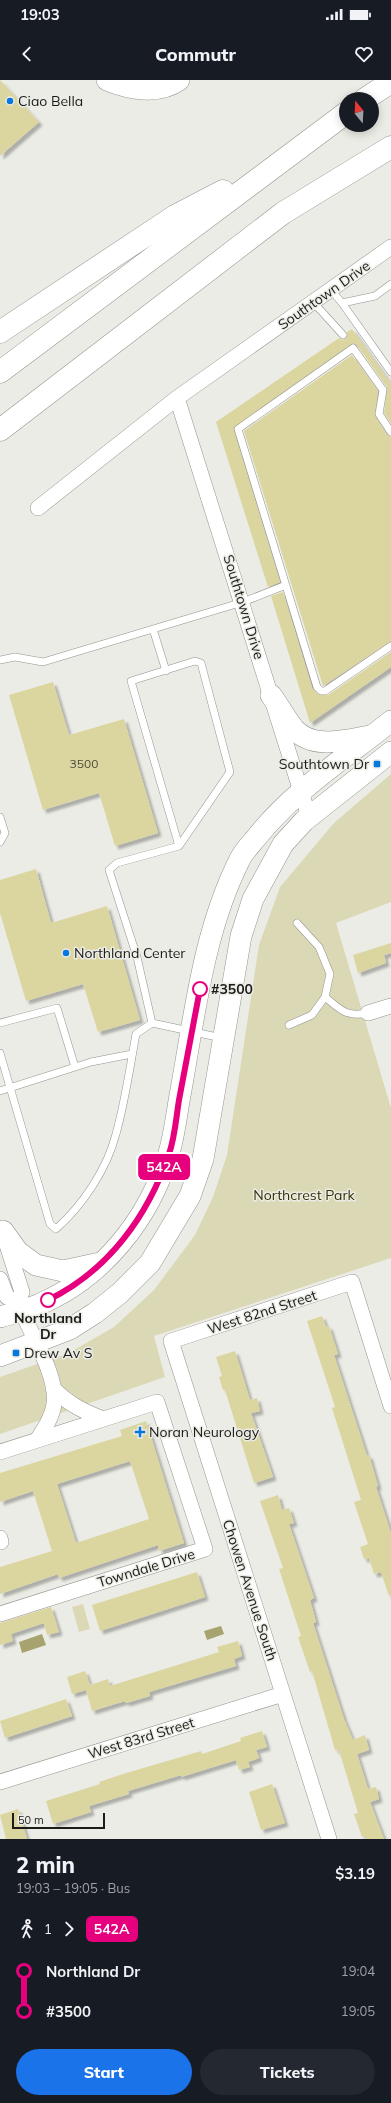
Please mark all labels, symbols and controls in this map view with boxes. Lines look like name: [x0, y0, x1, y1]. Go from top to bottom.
text: 19:03: [20, 5, 60, 24]
icon: back: [16, 43, 38, 65]
text: Commutr: [155, 43, 236, 66]
icon: heart: [353, 43, 375, 65]
place label: Ciao Bella: [18, 92, 83, 110]
north arrow: [339, 92, 379, 132]
map controls: [339, 92, 379, 132]
marker: Ciao Bella: [5, 96, 15, 106]
street label: Southtown Drive: [274, 257, 374, 333]
street label: Southtown Drive: [220, 553, 268, 661]
place label: Southtown Dr: [279, 755, 370, 773]
house number: 3500: [70, 756, 98, 771]
marker: Southtown Dr: [372, 759, 382, 769]
place label: Northland Center: [74, 944, 186, 962]
marker: Northland Center: [61, 948, 71, 958]
place label: #3500: [211, 980, 253, 998]
marker: #3500: [192, 981, 208, 997]
line badge: 542A: [136, 1154, 192, 1180]
text: 542A: [146, 1158, 182, 1176]
park label: Northcrest Park: [253, 1186, 356, 1204]
street label: West 82nd Street: [205, 1286, 319, 1338]
marker: Northland Dr: [40, 1292, 56, 1308]
place label: Northland Dr: [14, 1309, 82, 1343]
place label: Drew Av S: [24, 1344, 93, 1362]
marker: Drew Av S: [11, 1348, 21, 1358]
place label: Noran Neurology: [149, 1423, 260, 1441]
marker: Noran Neurology: [134, 1426, 146, 1438]
street label: Chowen Avenue South: [219, 1517, 281, 1663]
street label: Towndale Drive: [95, 1545, 197, 1591]
street label: West 83rd Street: [86, 1713, 196, 1763]
scale bar: [12, 1811, 105, 1830]
text: 50 m: [18, 1813, 44, 1827]
text: 2 min: [16, 1851, 75, 1879]
text: $3.19: [335, 1864, 375, 1883]
text: 19:03 – 19:05 · Bus: [16, 1880, 130, 1896]
icon: walk: [16, 1918, 38, 1940]
icon: forward: [58, 1918, 80, 1940]
text: 542A: [94, 1920, 130, 1938]
text: 1: [44, 1921, 52, 1937]
text: Northland Dr: [46, 1962, 140, 1981]
text: 19:04: [341, 1963, 375, 1979]
text: #3500: [46, 2002, 91, 2021]
text: 19:05: [341, 2003, 375, 2019]
button: Start: [16, 2049, 192, 2095]
button: Tickets: [200, 2049, 375, 2095]

